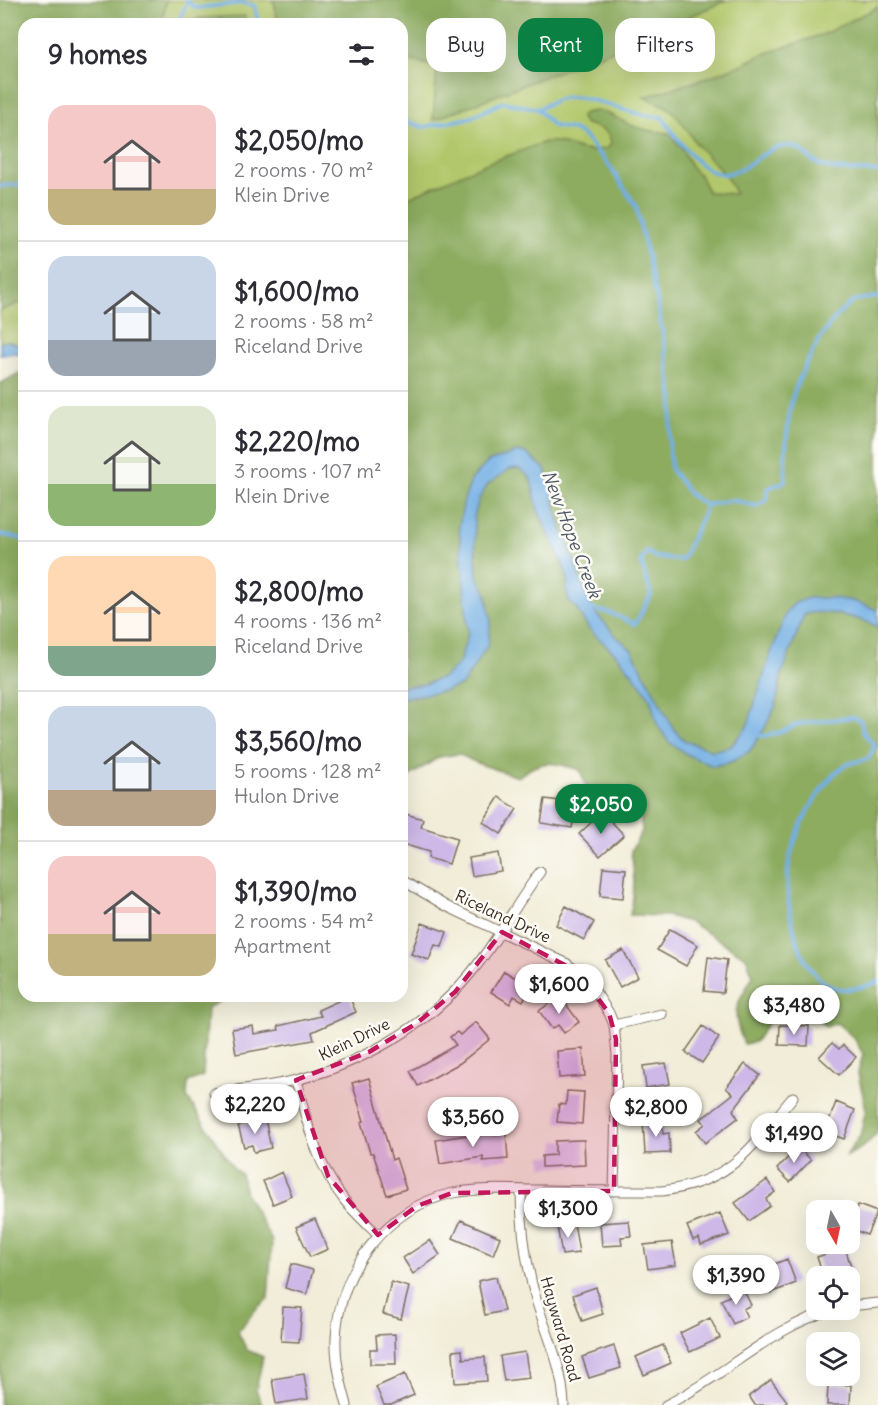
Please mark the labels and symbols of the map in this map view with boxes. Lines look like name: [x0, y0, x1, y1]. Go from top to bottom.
water label: New Hope Creek: [537, 467, 608, 603]
pin: $2,050: [552, 784, 650, 835]
street label: Riceland Drive: [452, 885, 554, 947]
pin: $1,600: [510, 964, 608, 1015]
pin: $3,480: [745, 985, 843, 1036]
street label: Klein Drive: [315, 1013, 393, 1065]
pin: $2,220: [206, 1084, 304, 1135]
pin: $2,800: [607, 1087, 705, 1138]
pin: $3,560: [424, 1097, 522, 1148]
pin: $1,490: [745, 1113, 843, 1164]
pin: $1,300: [519, 1188, 617, 1239]
north arrow: [806, 1200, 860, 1254]
pin: $1,390: [687, 1255, 785, 1306]
street label: Hayward Road: [536, 1274, 586, 1384]

